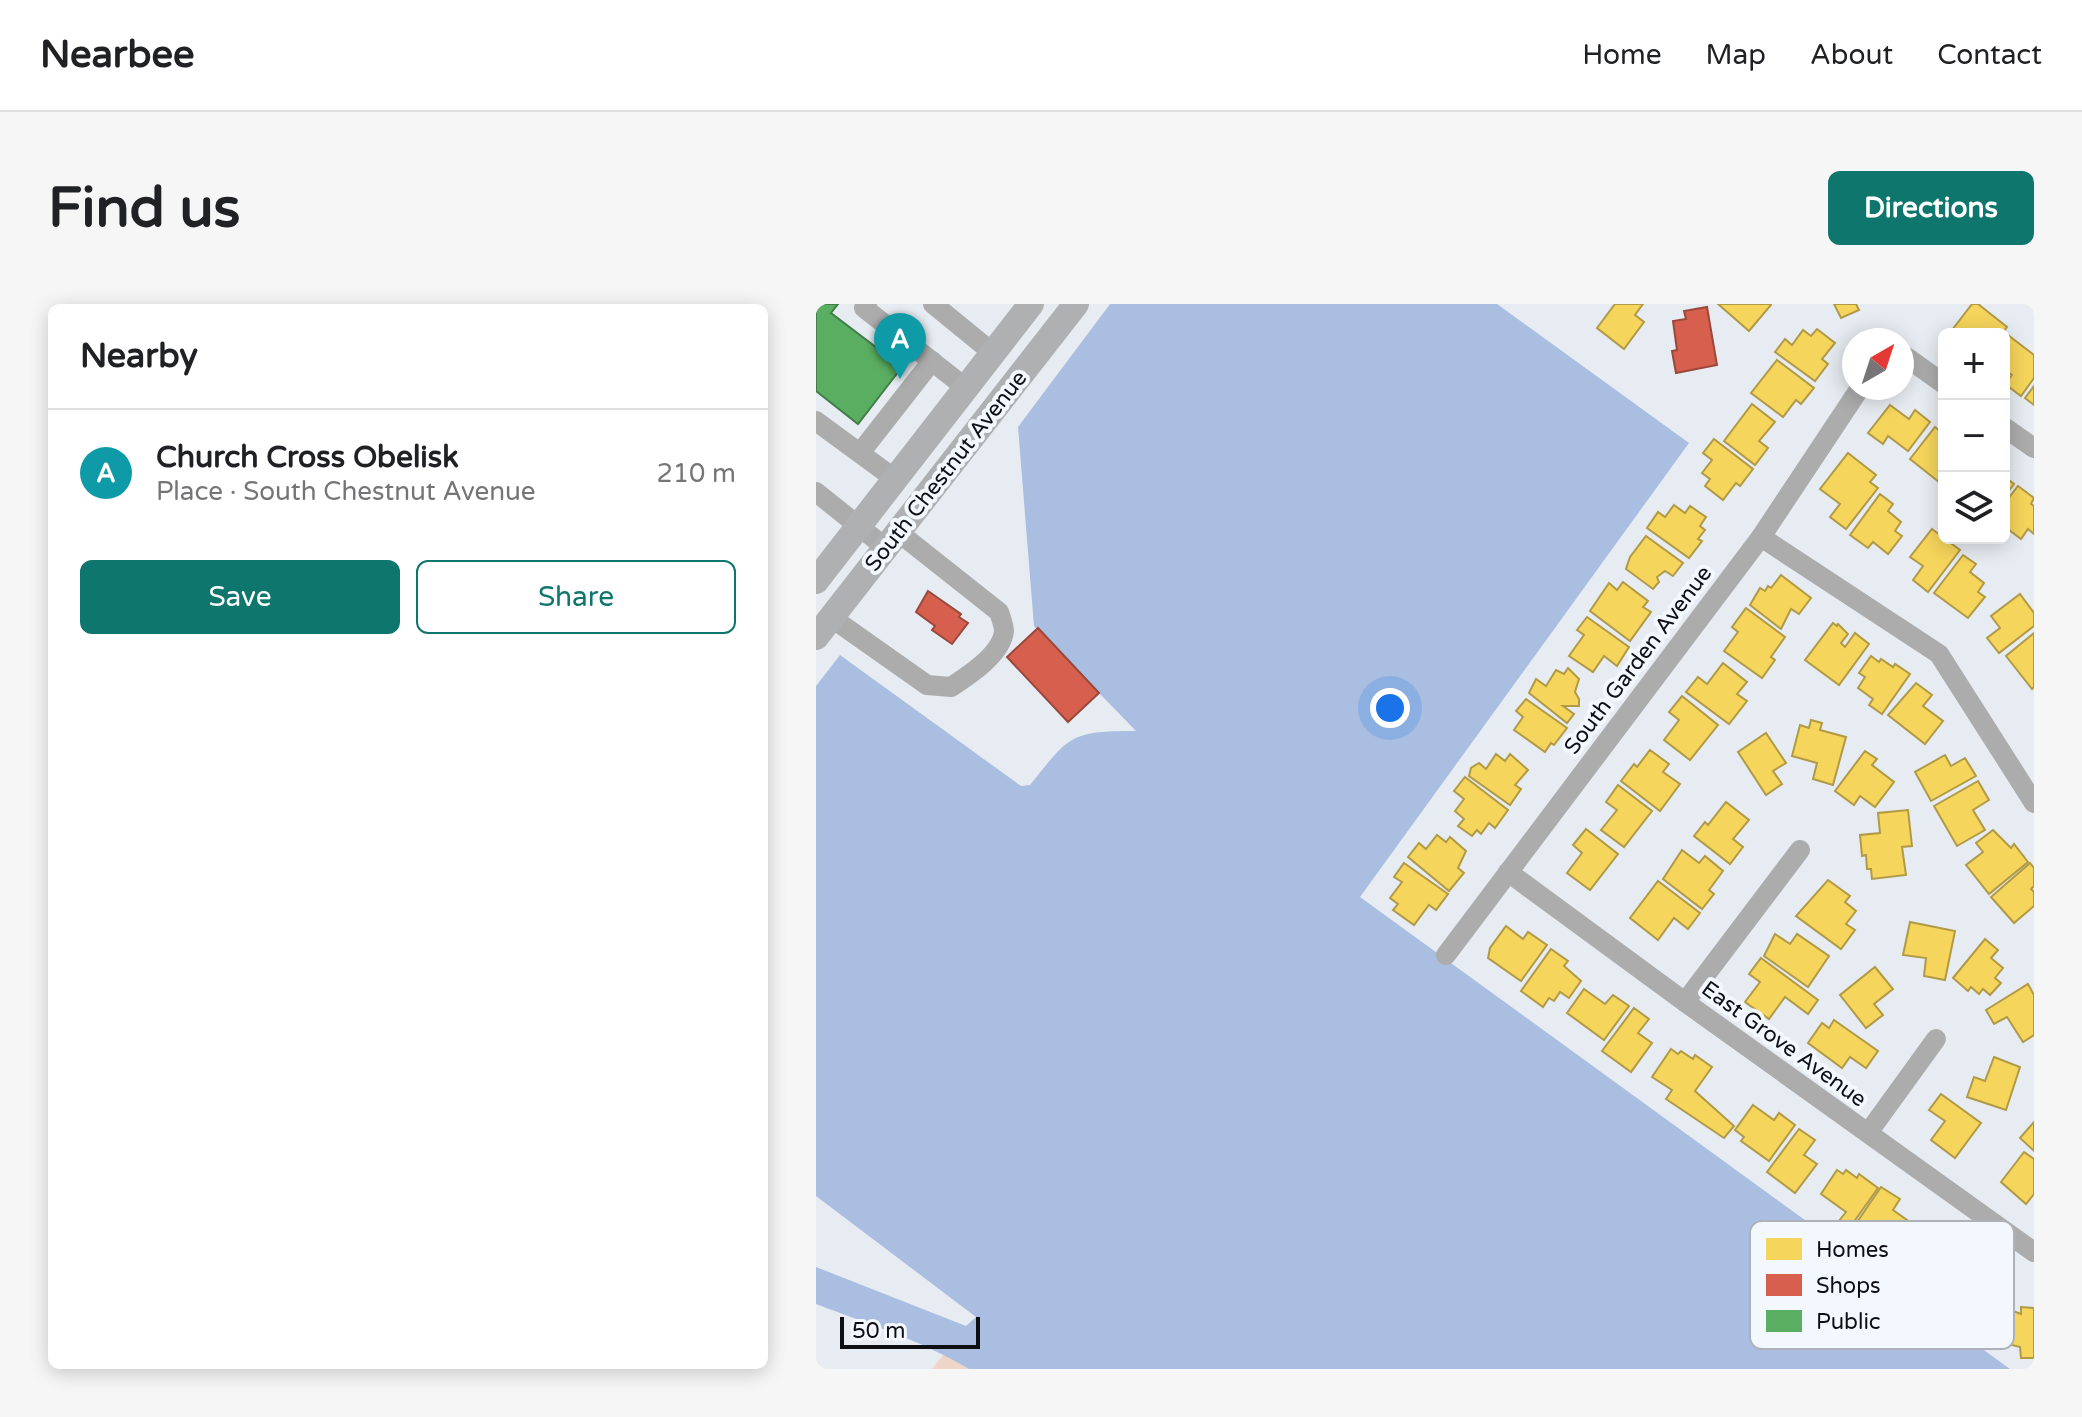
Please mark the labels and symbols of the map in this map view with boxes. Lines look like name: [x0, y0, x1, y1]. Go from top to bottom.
pin: A: [874, 313, 926, 379]
north arrow: [1842, 328, 1914, 400]
street label: South Chestnut Avenue: [860, 366, 1032, 576]
street label: South Garden Avenue: [1559, 561, 1717, 759]
your location: [1370, 688, 1410, 728]
street label: East Grove Avenue: [1697, 976, 1871, 1112]
legend: [1750, 1221, 2014, 1349]
text: Homes: [1816, 1237, 1889, 1263]
text: Shops: [1816, 1273, 1881, 1299]
text: Public: [1816, 1309, 1881, 1335]
scale bar: [840, 1313, 980, 1349]

